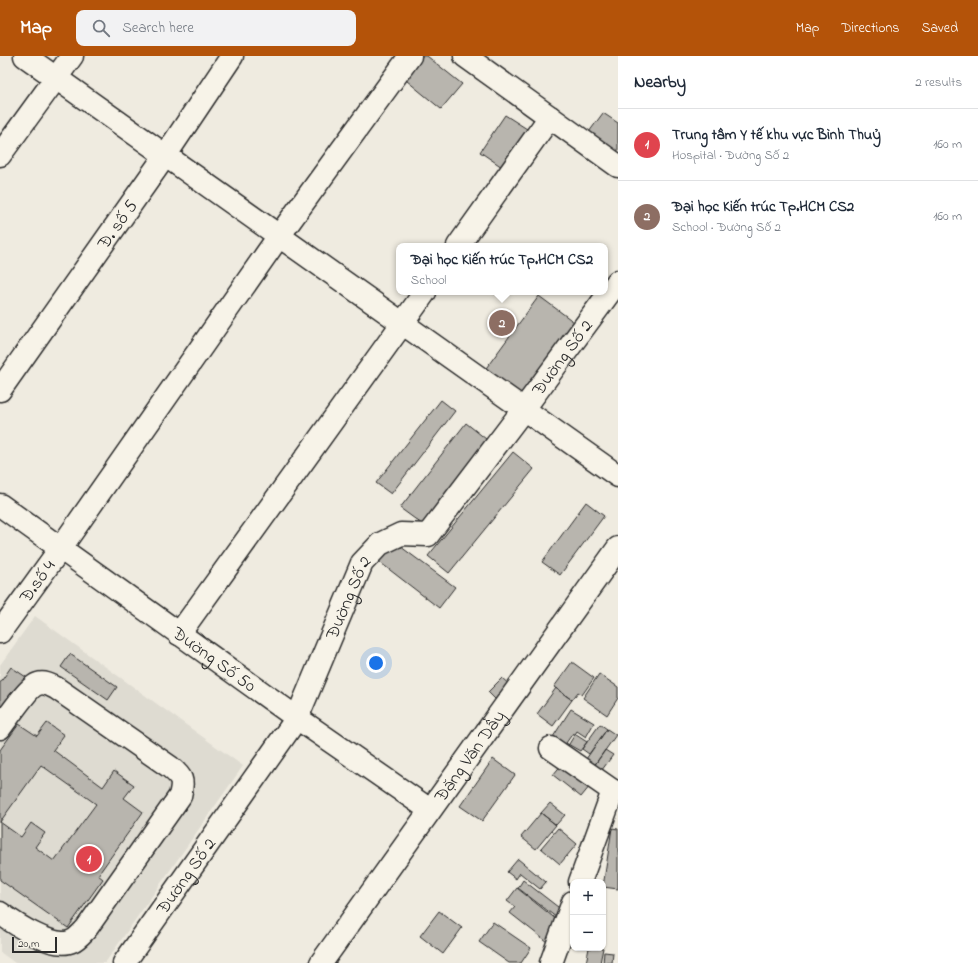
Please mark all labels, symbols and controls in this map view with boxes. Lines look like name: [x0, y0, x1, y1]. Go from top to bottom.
search box: [76, 10, 356, 46]
text: Map: [20, 15, 52, 42]
icon: search: [90, 17, 112, 39]
text: Search here: [122, 17, 194, 39]
text: Map: [796, 18, 819, 39]
text: Directions: [841, 18, 899, 39]
text: Saved: [921, 18, 958, 39]
text: Nearby: [634, 70, 686, 95]
text: 2 results: [915, 73, 962, 92]
text: Trung tâm Y tế khu vực Bình Thuỷ: [672, 124, 881, 146]
text: 1: [645, 135, 649, 154]
text: 160 m: [933, 135, 962, 154]
text: Hospital · Đường Số 2: [672, 146, 789, 165]
street label: Đ. số 5: [92, 195, 145, 256]
text: Đại học Kiến trúc Tp.HCM CS2: [672, 196, 854, 218]
text: 2: [644, 207, 650, 226]
text: 160 m: [933, 207, 962, 226]
text: School · Đường Số 2: [672, 218, 781, 237]
popup: [396, 243, 608, 295]
text: Đại học Kiến trúc Tp.HCM CS2: [411, 249, 593, 271]
text: School: [411, 271, 446, 290]
pin: 2: [489, 308, 515, 338]
street label: Đường Số 2: [526, 315, 600, 403]
street label: Đường Số 2: [320, 550, 378, 645]
street label: Đ.số 4: [14, 555, 63, 610]
street label: Đường Số 50: [165, 621, 261, 700]
your location: [366, 653, 386, 673]
street label: Đặng Văn Dầy: [429, 705, 513, 809]
street label: Đường Số 2: [151, 833, 224, 921]
pin: 1: [76, 844, 102, 874]
map controls: [570, 879, 606, 951]
button: +: [570, 879, 606, 915]
button: −: [570, 915, 606, 951]
scale bar: [12, 935, 57, 954]
text: 20 m: [18, 936, 40, 952]

